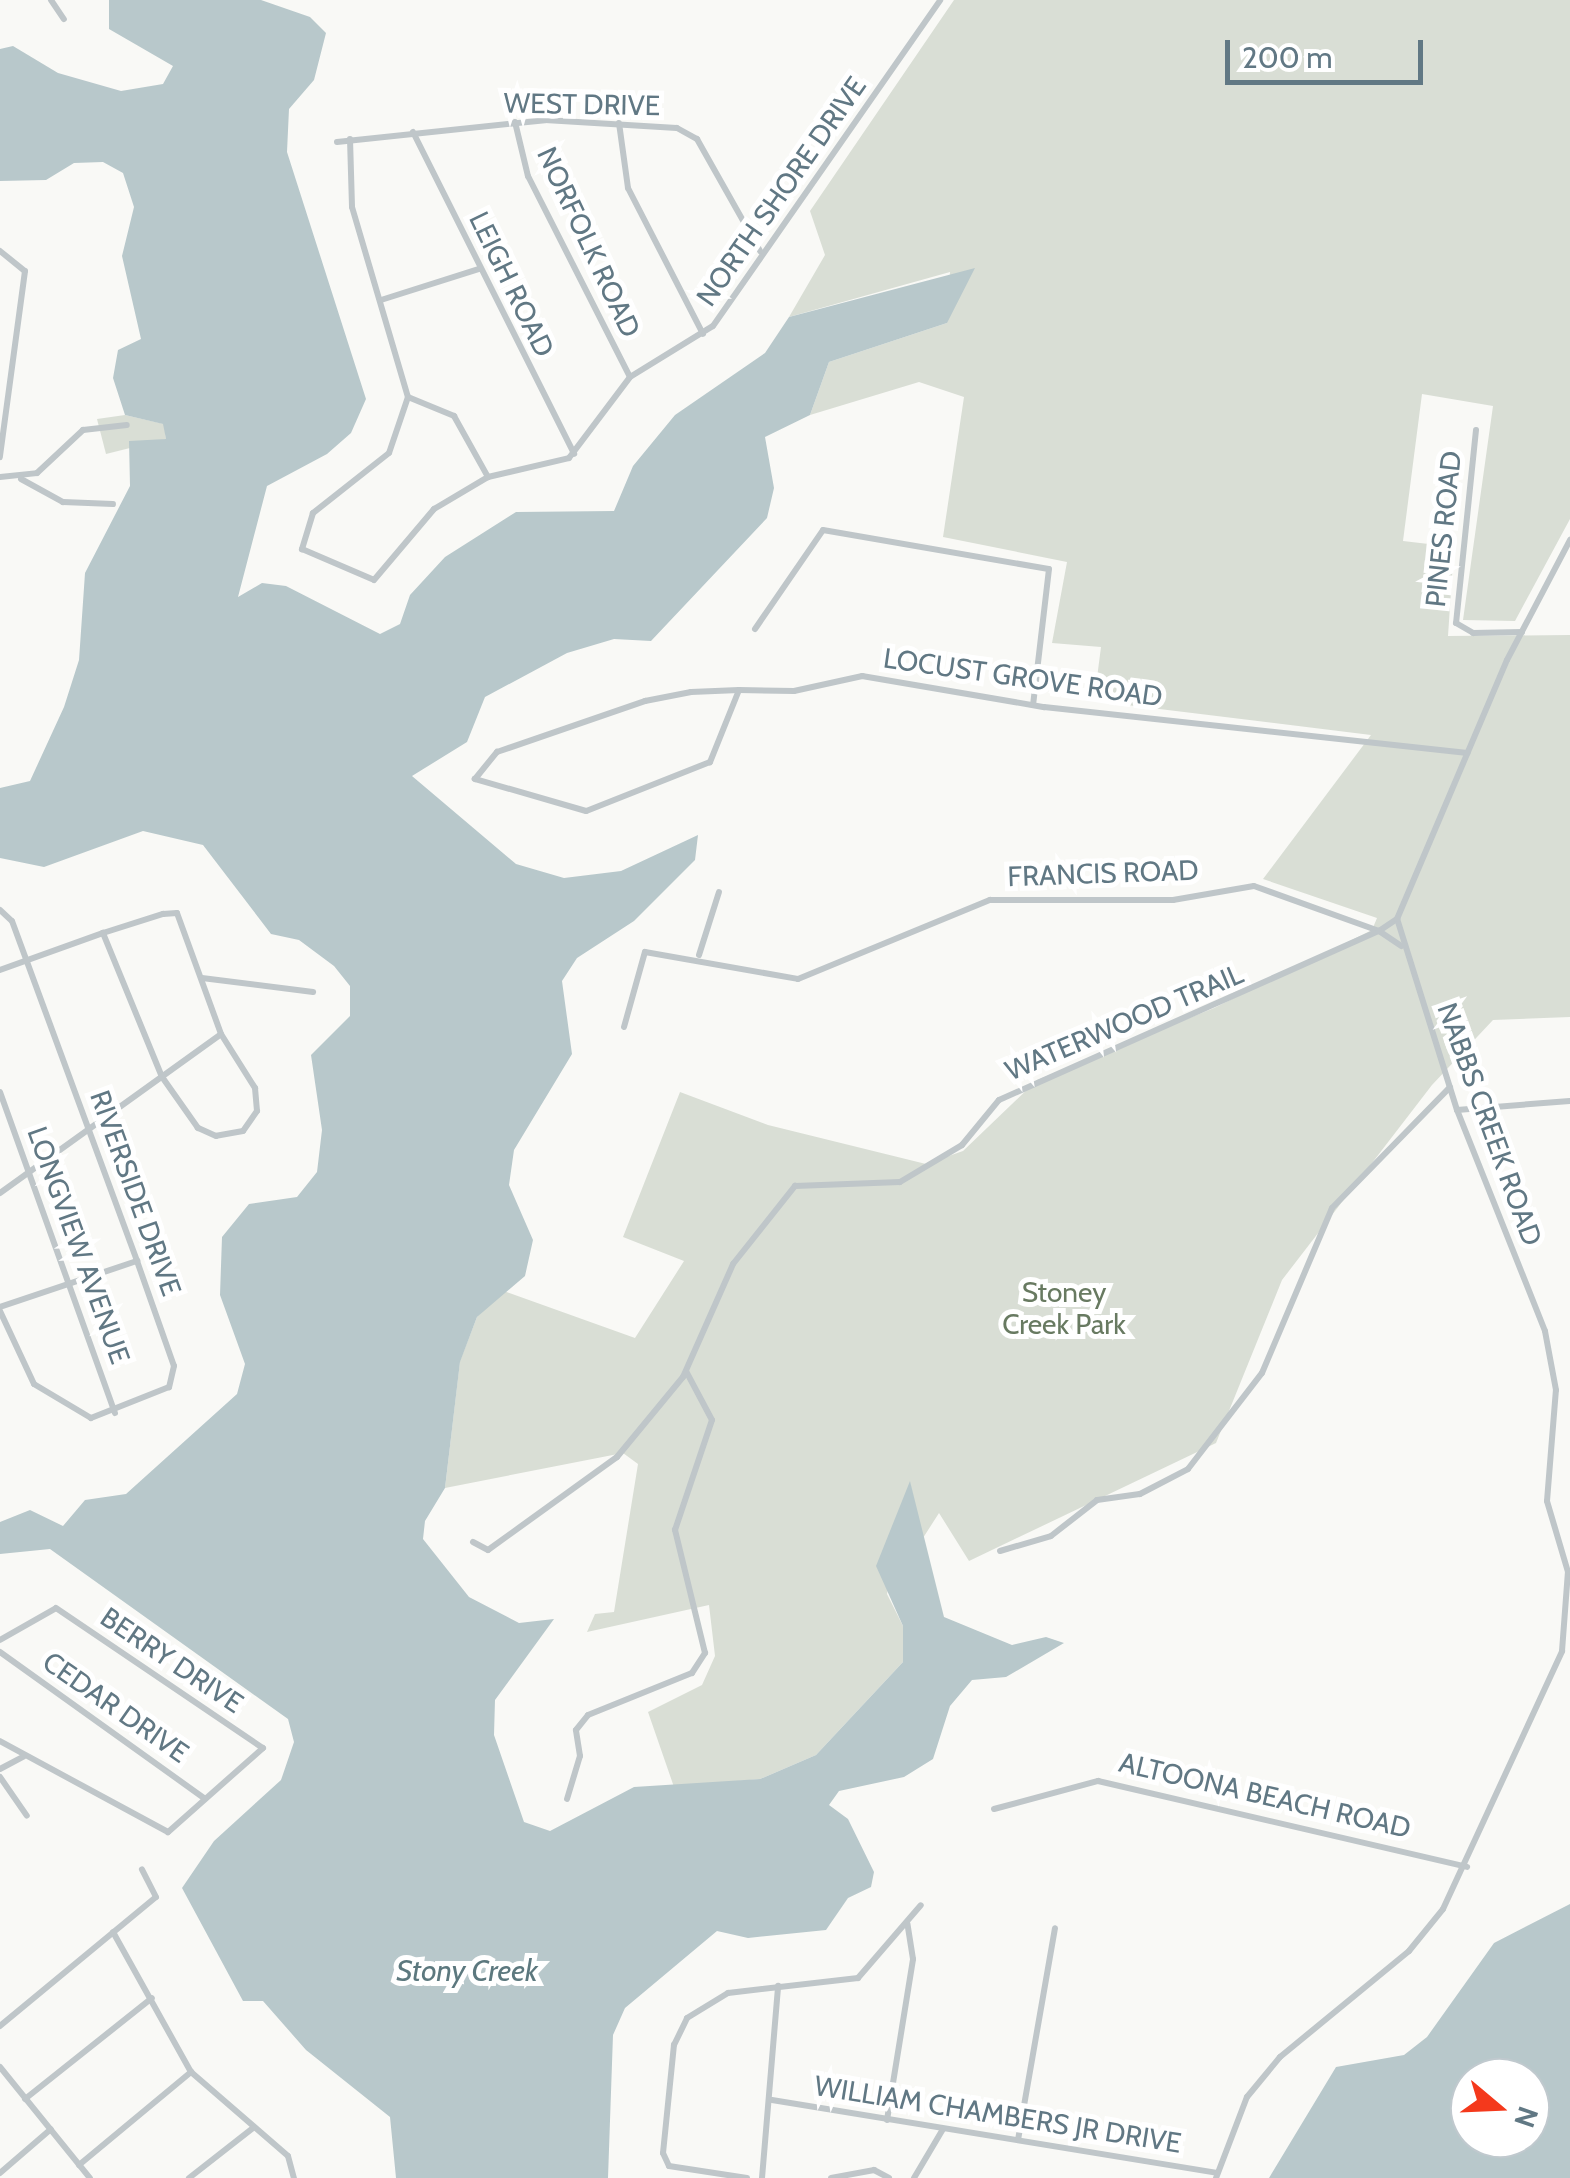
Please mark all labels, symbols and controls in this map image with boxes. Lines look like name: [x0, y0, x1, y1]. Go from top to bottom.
scale bar: [1230, 20, 1428, 82]
text: 200 m: [1242, 39, 1333, 76]
street label: NORTH SHORE DRIVE: [689, 70, 873, 312]
street label: WEST DRIVE: [503, 86, 661, 122]
street label: NORFOLK ROAD: [530, 142, 648, 342]
street label: LEIGH ROAD: [462, 206, 562, 362]
street label: PINES ROAD: [1418, 449, 1468, 609]
street label: LOCUST GROVE ROAD: [881, 641, 1165, 713]
street label: FRANCIS ROAD: [1007, 853, 1199, 893]
street label: WATERWOOD TRAIL: [1000, 957, 1248, 1087]
street label: NABBS CREEK ROAD: [1430, 998, 1550, 1250]
street label: RIVERSIDE DRIVE: [83, 1086, 189, 1300]
street label: LONGVIEW AVENUE: [20, 1122, 138, 1368]
park label: Stoney Creek Park: [1002, 1275, 1126, 1341]
street label: BERRY DRIVE: [94, 1600, 250, 1720]
street label: CEDAR DRIVE: [37, 1644, 195, 1770]
street label: ALTOONA BEACH ROAD: [1116, 1745, 1414, 1845]
water label: Stony Creek: [396, 1953, 538, 1989]
north arrow: [1450, 2058, 1550, 2158]
street label: WILLIAM CHAMBERS JR DRIVE: [812, 2068, 1184, 2160]
text: N: [1507, 2102, 1546, 2132]

